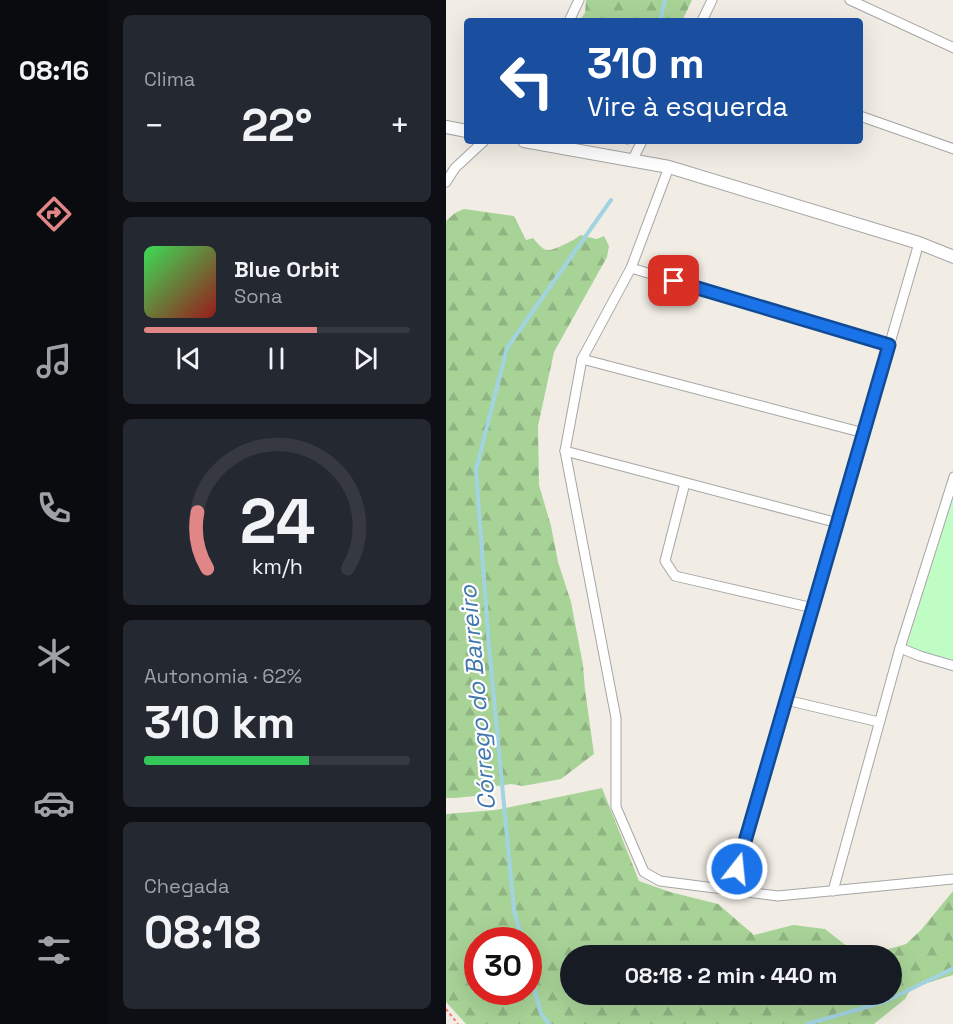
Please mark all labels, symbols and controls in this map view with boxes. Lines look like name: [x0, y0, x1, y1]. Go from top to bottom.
text: 310 m: [587, 37, 705, 90]
icon: left: [488, 42, 566, 120]
text: 08:16: [19, 53, 89, 88]
text: Clima: [144, 66, 195, 92]
text: Vire à esquerda: [587, 89, 788, 124]
text: 22°: [241, 97, 313, 154]
text: −: [144, 105, 164, 147]
text: +: [390, 105, 410, 147]
icon: directions: [33, 193, 75, 235]
text: Blue Orbit: [234, 255, 340, 283]
pin: [648, 255, 699, 306]
icon: arrive: [657, 264, 690, 297]
text: Sona: [234, 283, 282, 309]
icon: music: [33, 340, 75, 382]
icon: previous: [172, 342, 205, 375]
icon: pause: [260, 342, 293, 375]
icon: next: [349, 342, 382, 375]
text: 24: [239, 482, 315, 561]
icon: phone: [33, 487, 75, 529]
text: km/h: [251, 553, 303, 580]
water label: Córrego do Barreiro: [452, 583, 502, 812]
icon: climate: [33, 635, 75, 677]
text: Autonomia · 62%: [144, 663, 302, 689]
text: 310 km: [144, 694, 295, 751]
icon: car: [33, 782, 75, 824]
position arrow: [705, 837, 769, 901]
text: Chegada: [144, 873, 229, 899]
text: 08:18: [144, 904, 261, 961]
speed limit sign: 30: [464, 927, 542, 1005]
icon: filters: [33, 929, 75, 971]
text: 08:18 · 2 min · 440 m: [625, 961, 837, 989]

